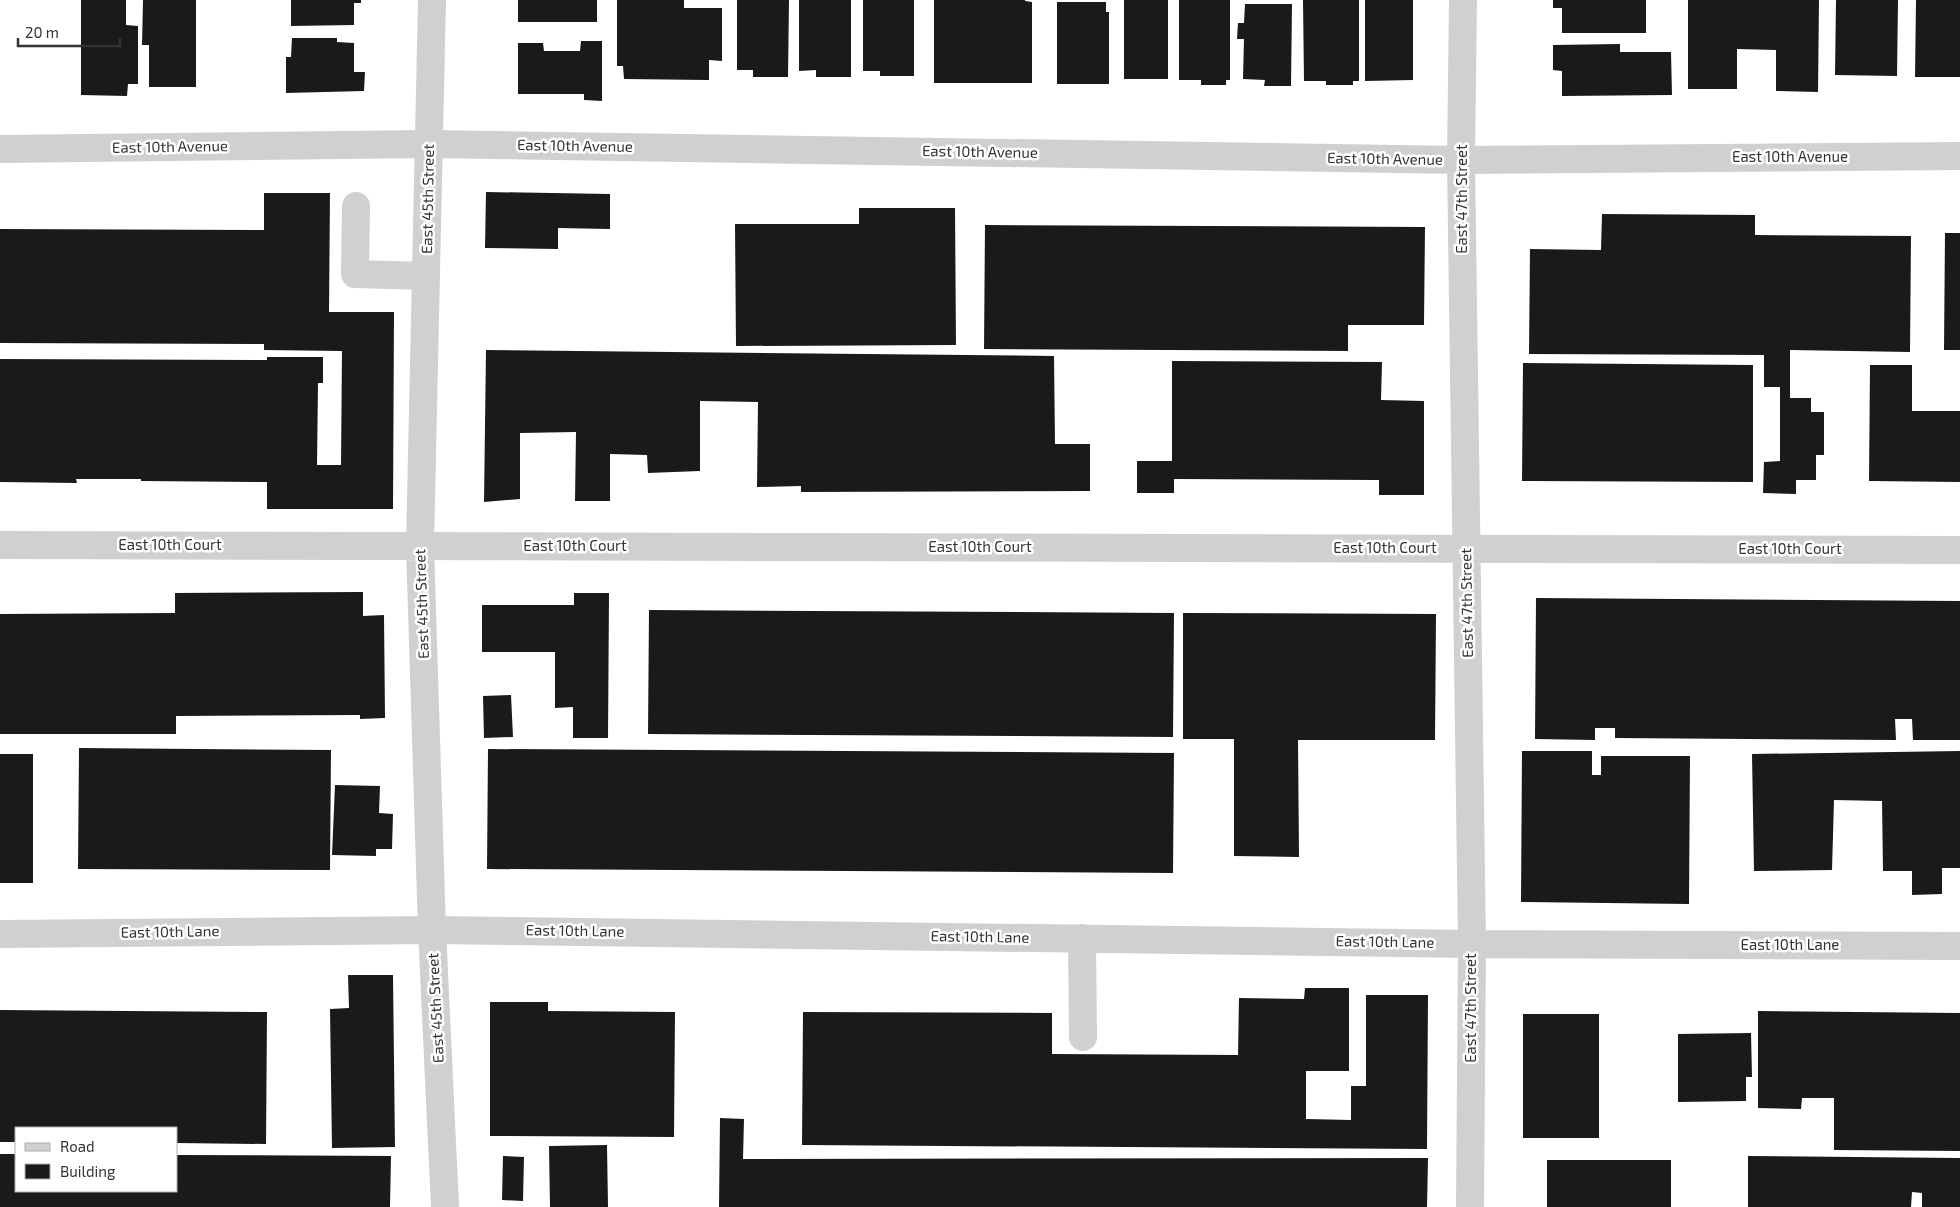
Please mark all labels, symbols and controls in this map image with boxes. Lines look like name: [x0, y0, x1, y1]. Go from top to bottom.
scale bar: [18, 15, 120, 47]
text: 20 m: [25, 23, 59, 41]
street label: East 10th Avenue: [517, 135, 633, 155]
street label: East 10th Avenue: [112, 136, 228, 156]
street label: East 10th Avenue: [922, 141, 1038, 161]
street label: East 45th Street: [417, 144, 437, 254]
street label: East 47th Street: [1452, 144, 1470, 254]
street label: East 10th Avenue: [1732, 147, 1848, 165]
street label: East 10th Avenue: [1327, 148, 1443, 168]
street label: East 10th Court: [118, 535, 222, 553]
street label: East 10th Court: [523, 536, 627, 554]
street label: East 10th Court: [928, 537, 1032, 555]
street label: East 10th Court: [1333, 538, 1437, 556]
street label: East 10th Court: [1738, 539, 1842, 557]
street label: East 45th Street: [410, 548, 432, 659]
street label: East 47th Street: [1456, 548, 1476, 658]
street label: East 10th Lane: [525, 920, 625, 940]
street label: East 10th Lane: [120, 921, 220, 941]
street label: East 10th Lane: [930, 926, 1030, 946]
street label: East 10th Lane: [1335, 931, 1435, 951]
street label: East 10th Lane: [1741, 935, 1839, 953]
street label: East 45th Street: [423, 952, 447, 1063]
street label: East 47th Street: [1461, 953, 1479, 1063]
legend: [15, 1127, 178, 1192]
text: Road: [60, 1137, 95, 1155]
text: Building: [60, 1162, 116, 1180]

